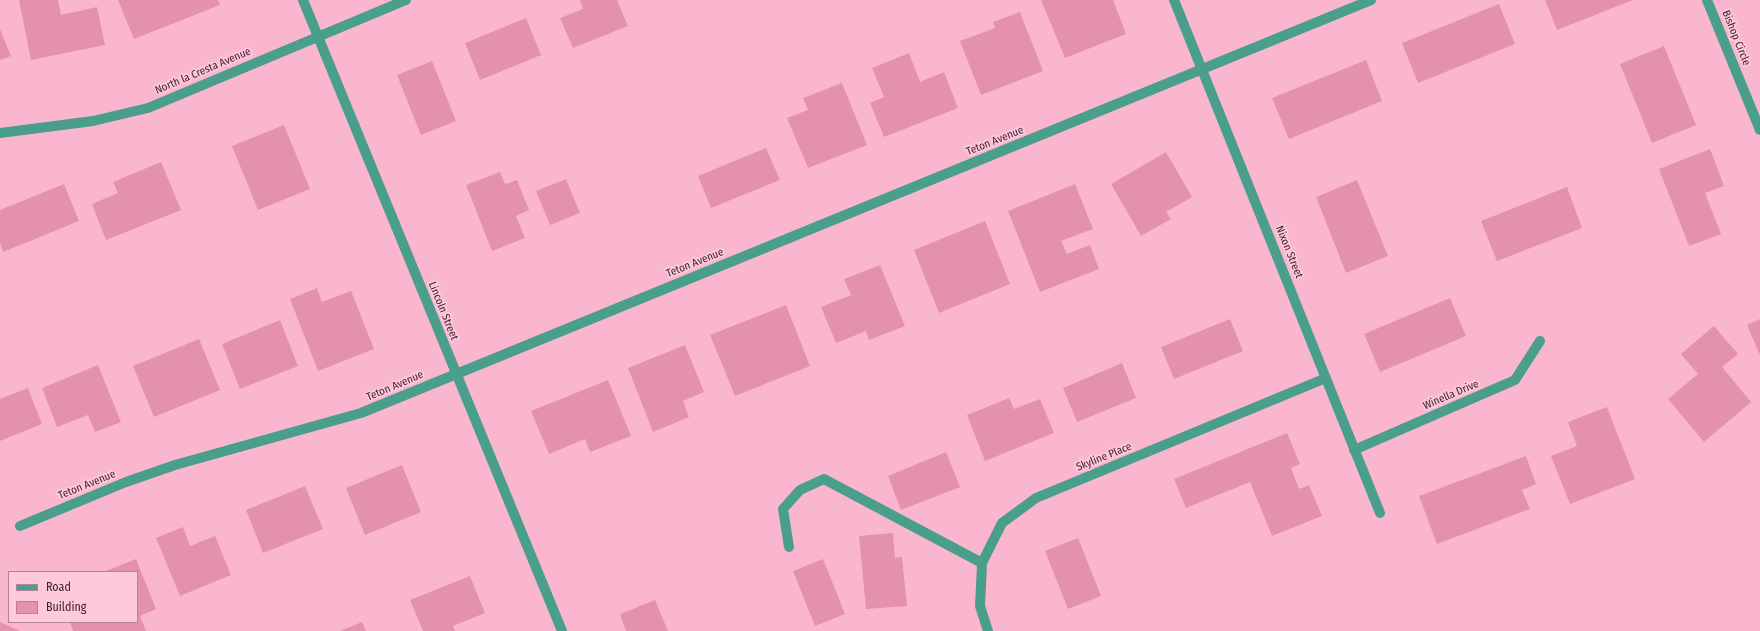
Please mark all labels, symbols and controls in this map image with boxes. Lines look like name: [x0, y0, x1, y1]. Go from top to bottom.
street label: Bishop Circle: [1719, 8, 1753, 68]
street label: North la Cresta Avenue: [153, 45, 253, 97]
street label: Teton Avenue: [964, 124, 1026, 158]
street label: Nixon Street: [1273, 224, 1305, 280]
street label: Teton Avenue: [664, 246, 726, 280]
street label: Lincoln Street: [425, 280, 461, 342]
street label: Teton Avenue: [365, 368, 425, 404]
street label: Winella Drive: [1421, 377, 1481, 413]
street label: Skyline Place: [1074, 440, 1134, 474]
street label: Teton Avenue: [56, 468, 118, 502]
legend: [8, 571, 138, 623]
text: Road: [46, 580, 71, 594]
text: Building: [46, 600, 86, 614]

